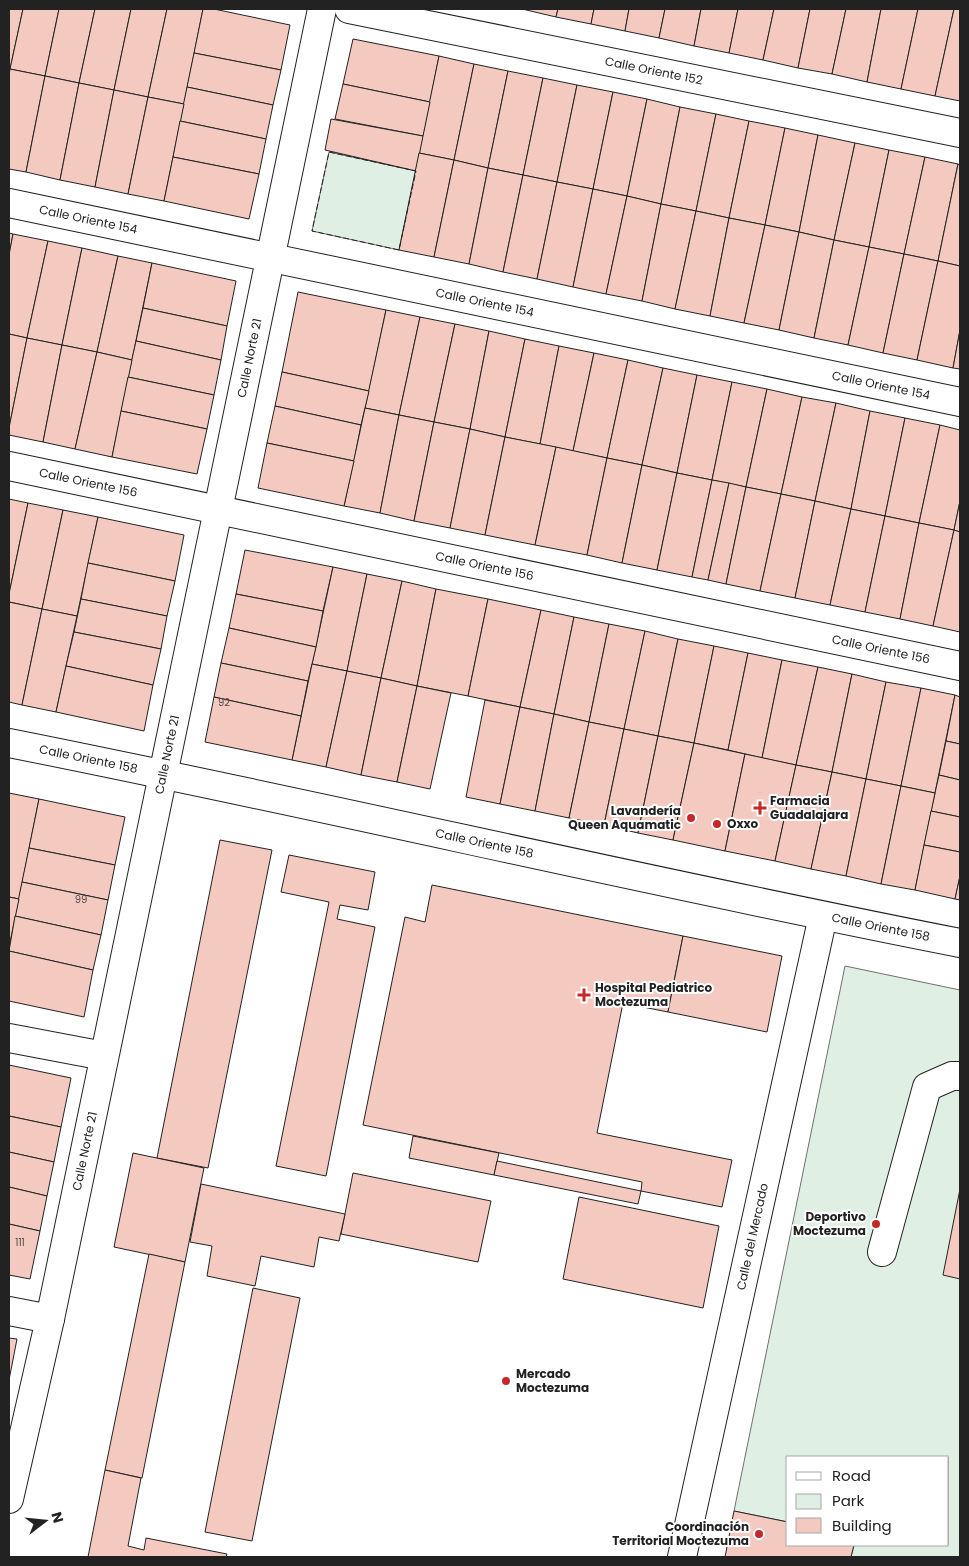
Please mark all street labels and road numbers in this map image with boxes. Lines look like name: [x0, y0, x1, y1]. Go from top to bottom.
street label: Calle Oriente 152: [604, 52, 704, 89]
street label: Calle Oriente 154: [38, 201, 139, 238]
street label: Calle Oriente 154: [434, 283, 536, 321]
street label: Calle Norte 21: [233, 317, 266, 399]
street label: Calle Oriente 154: [831, 366, 932, 404]
street label: Calle Oriente 156: [38, 464, 139, 501]
street label: Calle Oriente 156: [434, 547, 535, 584]
street label: Calle Oriente 156: [830, 630, 932, 667]
street label: Calle Norte 21: [150, 713, 183, 796]
street label: Calle Oriente 158: [38, 740, 139, 777]
street label: Calle Oriente 158: [434, 824, 535, 862]
street label: Calle Oriente 158: [830, 908, 932, 945]
street label: Calle Norte 21: [68, 1110, 101, 1192]
street label: Calle del Mercado: [732, 1181, 772, 1292]

